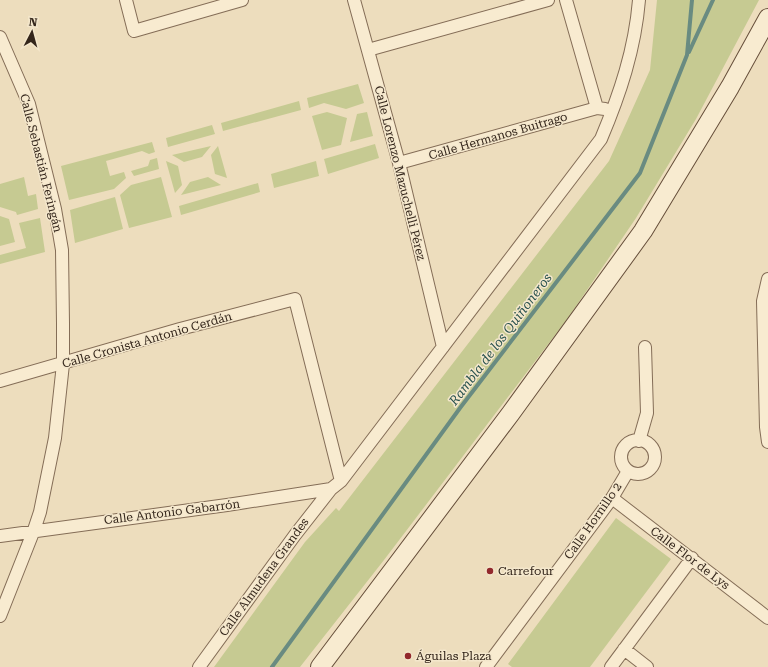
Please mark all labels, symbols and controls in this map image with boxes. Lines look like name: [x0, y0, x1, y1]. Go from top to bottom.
north arrow: [12, 12, 52, 52]
text: N: [28, 16, 38, 30]
street label: Calle Lorenzo Mazuchelli Pérez: [372, 84, 429, 262]
street label: Calle Sebastián Feringán: [17, 92, 65, 234]
street label: Calle Hermanos Buitrago: [427, 109, 569, 163]
water label: Rambla de los Quiñoneros: [445, 271, 555, 409]
street label: Calle Cronista Antonio Cerdán: [60, 309, 234, 371]
street label: Calle Hornillo 2: [561, 480, 625, 562]
street label: Calle Antonio Gabarrón: [103, 497, 241, 527]
street label: Calle Almudena Grandes: [216, 515, 312, 639]
street label: Calle Flor de Lys: [648, 524, 733, 593]
place label: Carrefour: [498, 564, 554, 578]
marker: Carrefour: [485, 566, 495, 576]
place label: Águilas Plaza: [416, 649, 492, 663]
marker: Águilas Plaza: [403, 651, 413, 661]

